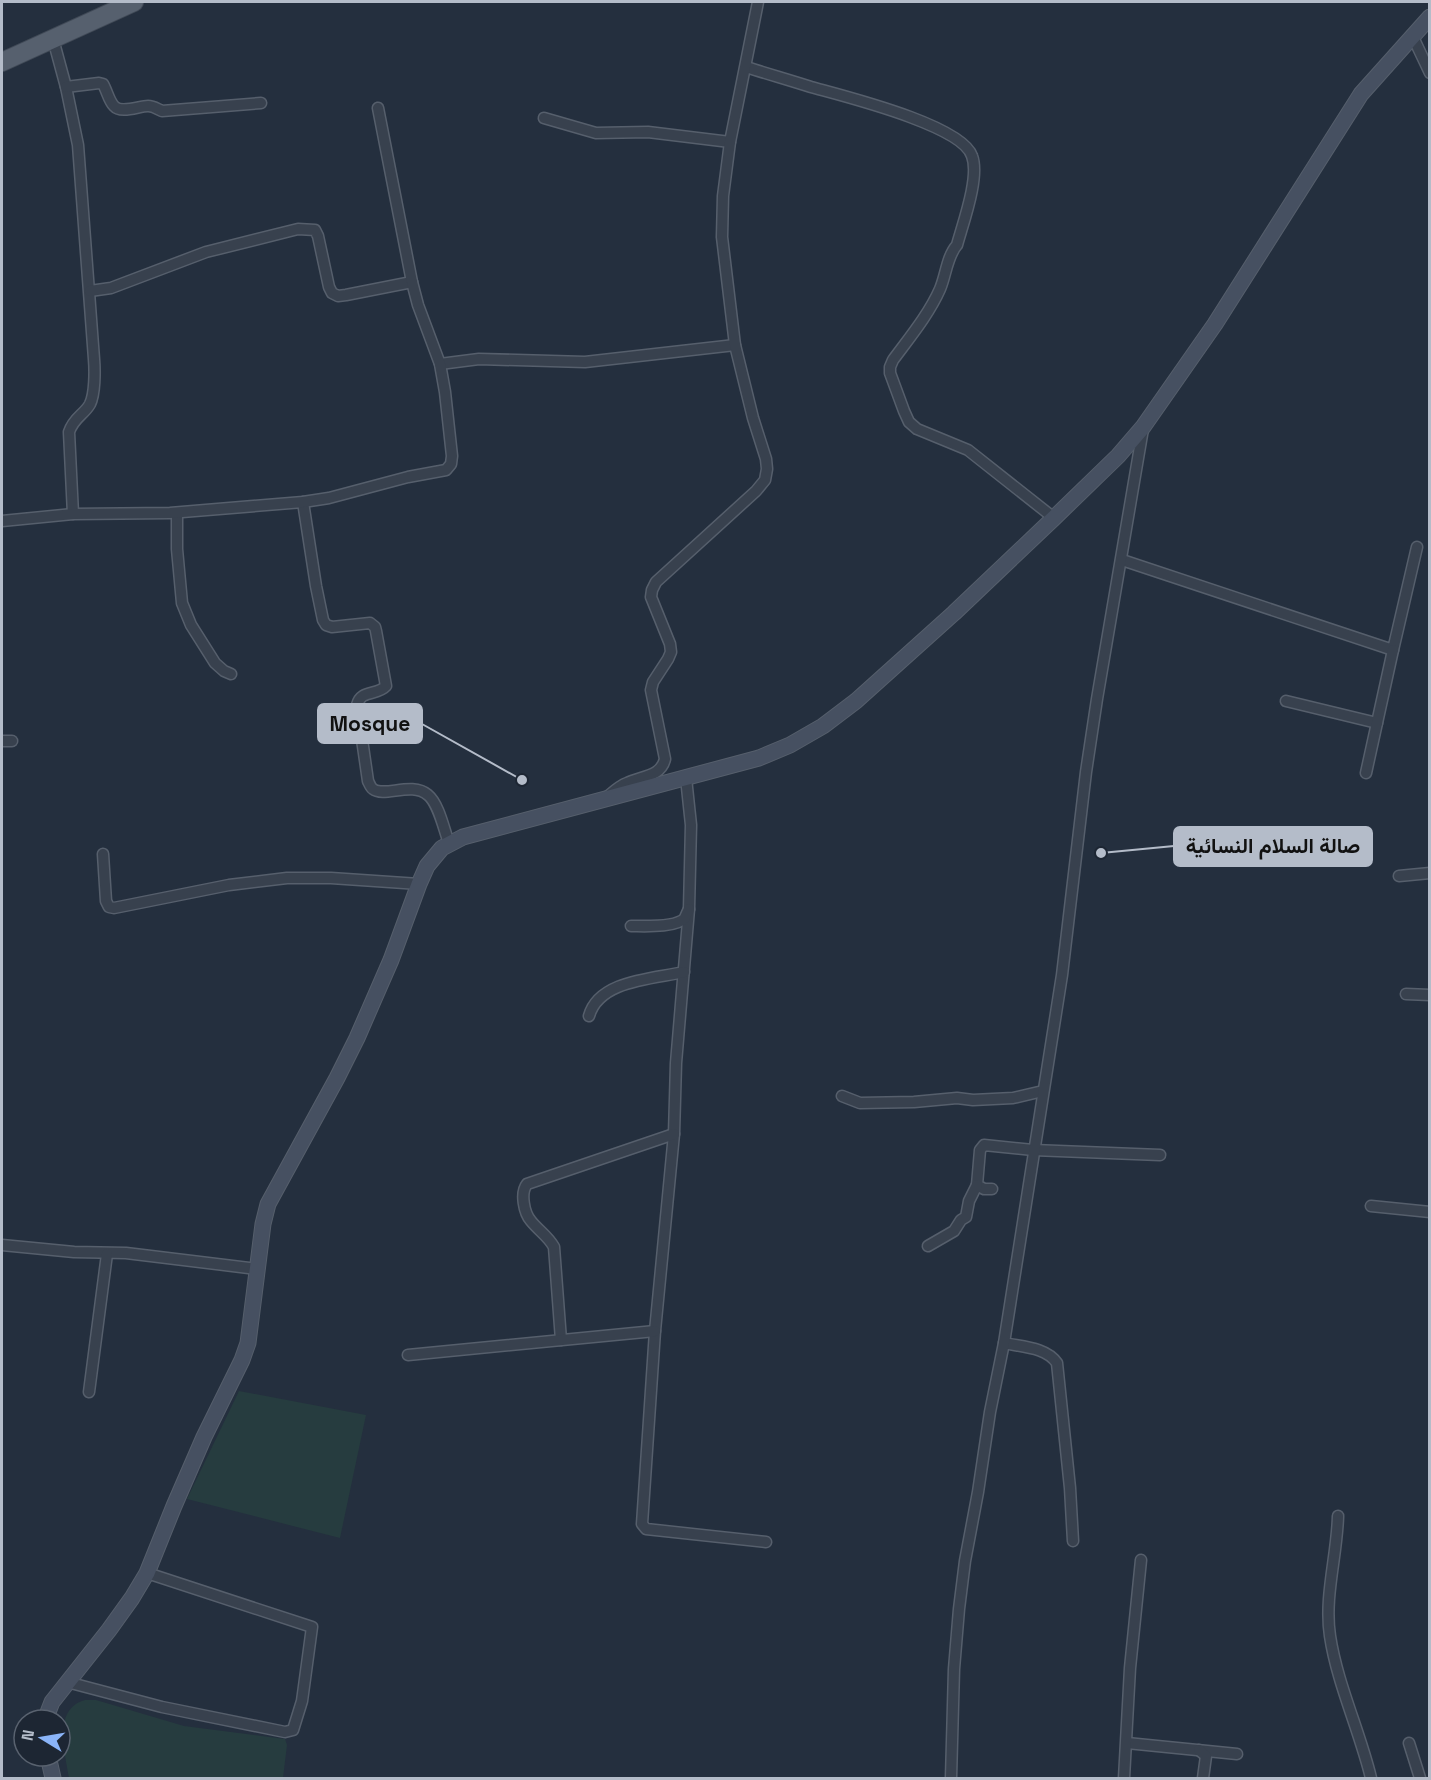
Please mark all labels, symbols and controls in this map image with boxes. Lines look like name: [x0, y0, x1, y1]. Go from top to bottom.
callout: Mosque: [318, 704, 422, 743]
text: Mosque: [330, 710, 410, 737]
callout: صالة السلام النسائية: [1174, 827, 1372, 866]
text: صالة السلام النسائية: [1186, 832, 1360, 860]
north arrow: [12, 1708, 72, 1768]
text: N: [16, 1728, 39, 1743]

